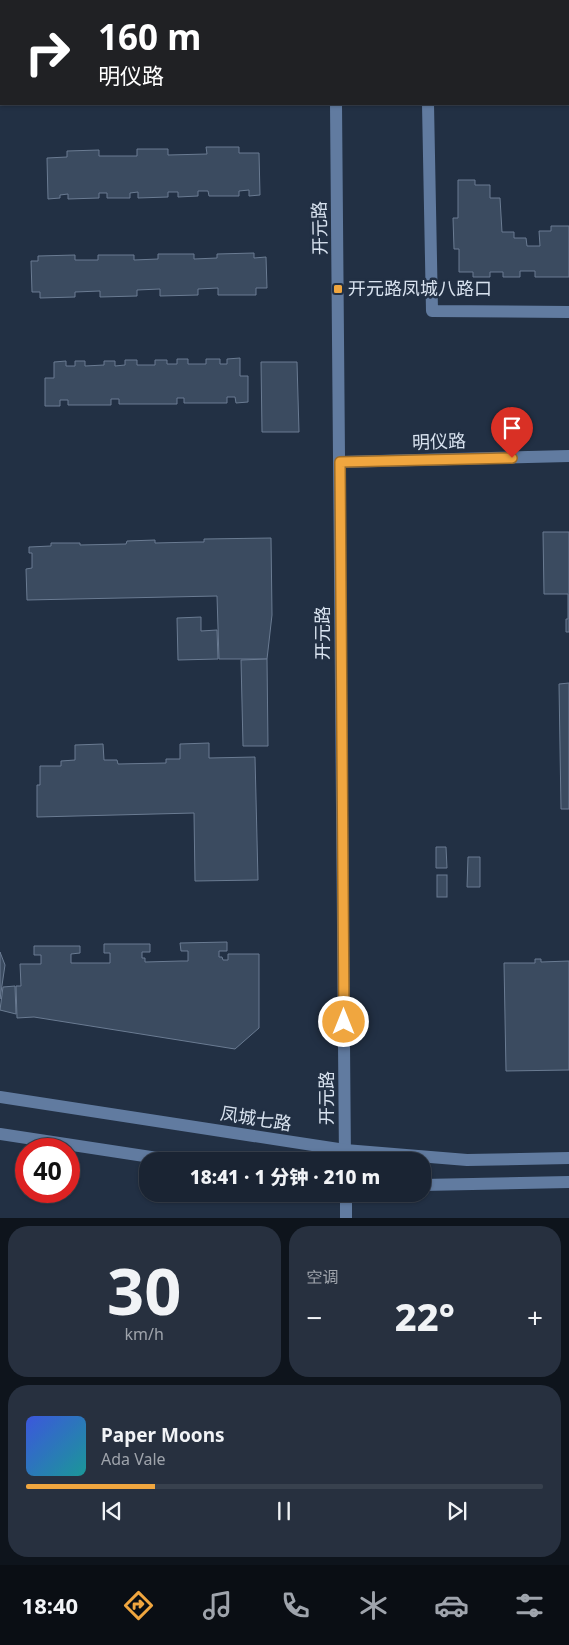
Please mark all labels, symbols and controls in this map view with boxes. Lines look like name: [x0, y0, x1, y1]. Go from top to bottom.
text: 160 m: [98, 13, 201, 60]
icon: right: [15, 20, 80, 85]
text: 明仪路: [98, 60, 164, 90]
street label: 开元路: [307, 201, 331, 255]
place label: 开元路凤城八路口: [348, 276, 492, 300]
marker: 开元路凤城八路口: [332, 283, 344, 295]
pin: [491, 407, 533, 458]
icon: arrive: [498, 414, 526, 442]
street label: 明仪路: [412, 428, 466, 454]
street label: 开元路: [310, 606, 334, 660]
position arrow: [317, 995, 369, 1047]
street label: 开元路: [314, 1071, 338, 1125]
street label: 凤城七路: [219, 1101, 294, 1135]
speed limit sign: 40: [15, 1138, 80, 1203]
text: 18:41 · 1 分钟 · 210 m: [190, 1164, 380, 1190]
text: 30: [107, 1246, 181, 1334]
text: 空调: [307, 1266, 339, 1288]
text: 22°: [395, 1290, 455, 1342]
text: −: [307, 1298, 323, 1336]
text: +: [527, 1298, 543, 1336]
text: km/h: [125, 1323, 164, 1345]
text: Paper Moons: [101, 1422, 225, 1448]
text: Ada Vale: [101, 1448, 166, 1470]
icon: previous: [98, 1497, 126, 1525]
icon: pause: [270, 1497, 298, 1525]
icon: next: [443, 1497, 471, 1525]
icon: directions: [121, 1588, 156, 1623]
icon: music: [200, 1588, 235, 1623]
icon: phone: [278, 1588, 313, 1623]
icon: climate: [356, 1588, 391, 1623]
icon: car: [434, 1588, 469, 1623]
icon: filters: [512, 1588, 547, 1623]
text: 18:40: [22, 1590, 78, 1620]

